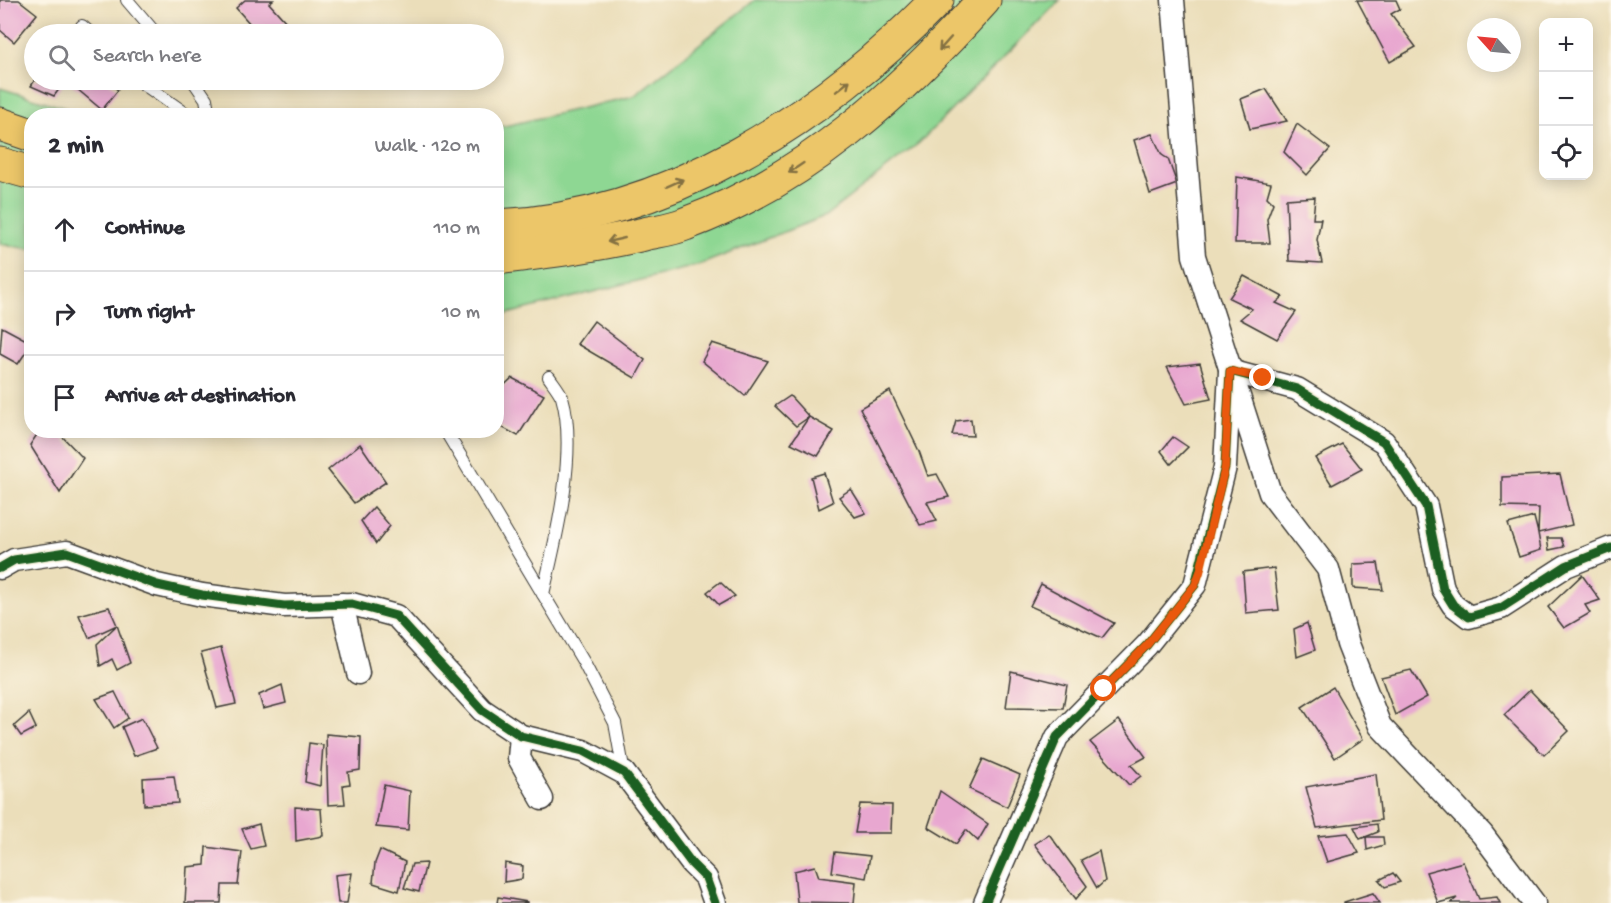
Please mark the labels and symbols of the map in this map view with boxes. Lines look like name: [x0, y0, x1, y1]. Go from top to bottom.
north arrow: [1467, 18, 1521, 72]
one-way arrow: [938, 36, 952, 51]
one-way arrow: [835, 79, 851, 92]
one-way arrow: [788, 162, 804, 174]
one-way arrow: [665, 177, 684, 188]
one-way arrow: [607, 235, 627, 246]
route end: [1249, 364, 1275, 390]
route start: [1090, 675, 1116, 701]

